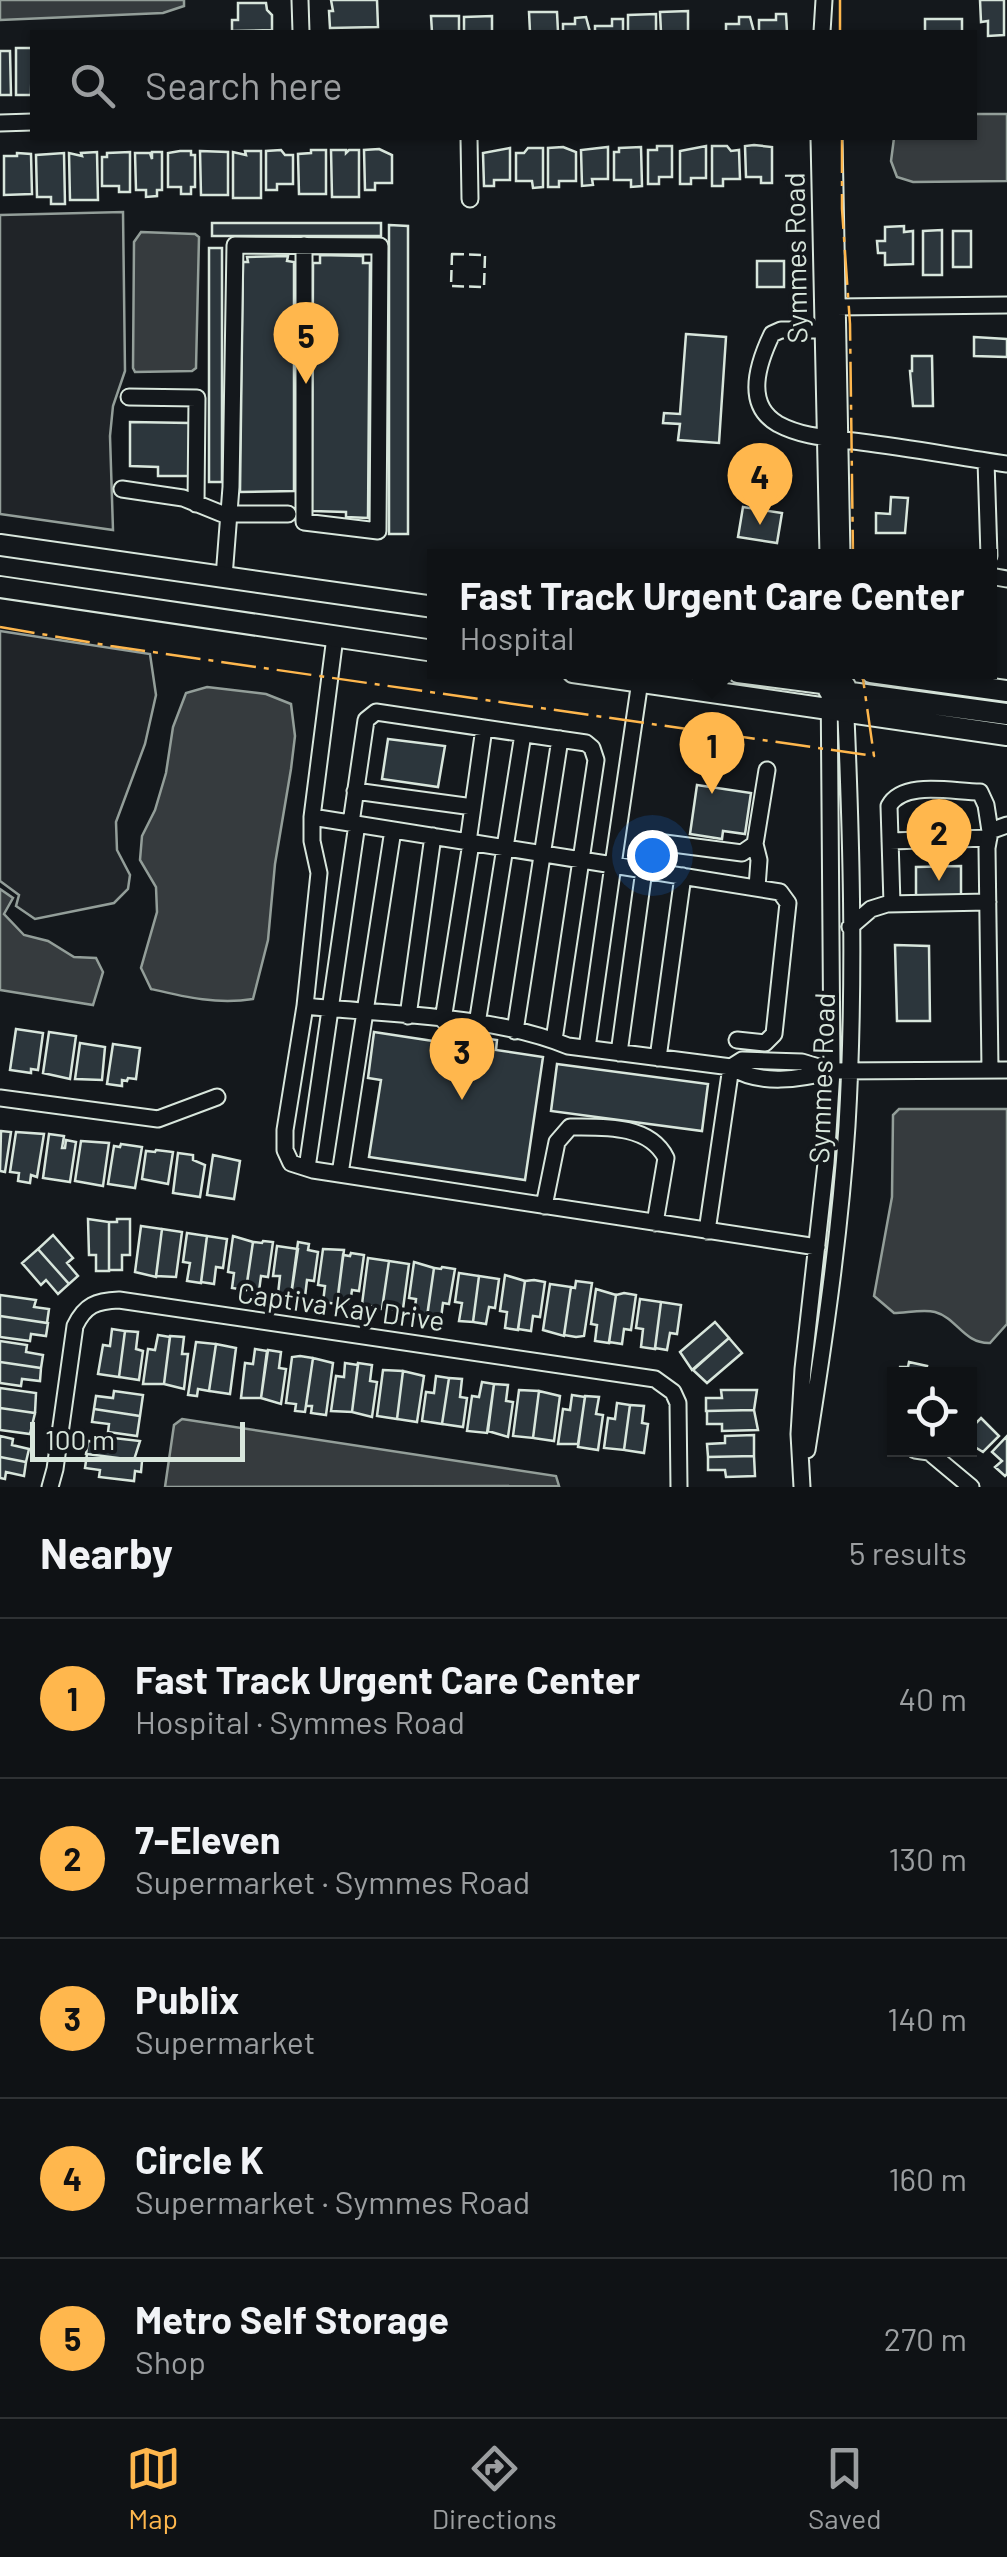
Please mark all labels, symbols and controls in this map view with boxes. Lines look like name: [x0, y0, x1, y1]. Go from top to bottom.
search box: [30, 30, 977, 140]
icon: search: [65, 58, 120, 113]
text: Search here: [145, 62, 343, 108]
street label: Symmes Road: [777, 172, 813, 344]
pin: 5: [274, 302, 338, 384]
pin: 4: [728, 442, 792, 525]
popup: [427, 549, 997, 679]
text: Fast Track Urgent Care Center: [459, 572, 965, 618]
text: Hospital: [459, 618, 574, 656]
pin: 1: [680, 712, 744, 794]
pin: 2: [906, 798, 972, 881]
your location: [627, 830, 678, 881]
street label: Symmes Road: [801, 992, 841, 1164]
pin: 3: [430, 1018, 494, 1100]
street label: Captiva Kay Drive: [235, 1275, 447, 1337]
map controls: [887, 1367, 977, 1457]
button: locate: [887, 1367, 977, 1457]
scale bar: [30, 1417, 245, 1462]
text: 100 m: [45, 1422, 115, 1456]
text: Nearby: [40, 1527, 173, 1577]
text: 5 results: [849, 1533, 967, 1571]
text: Fast Track Urgent Care Center: [135, 1656, 640, 1702]
text: 1: [67, 1679, 78, 1717]
text: 40 m: [898, 1679, 967, 1717]
text: Hospital · Symmes Road: [135, 1702, 465, 1740]
text: 7-Eleven: [135, 1816, 281, 1862]
text: 2: [64, 1839, 81, 1877]
text: 130 m: [888, 1839, 967, 1877]
text: Supermarket · Symmes Road: [135, 1862, 530, 1900]
text: Publix: [135, 1976, 239, 2022]
text: 3: [64, 1999, 81, 2037]
text: 140 m: [887, 1999, 967, 2037]
text: Supermarket: [135, 2022, 315, 2060]
text: Circle K: [135, 2136, 264, 2182]
text: 4: [63, 2159, 82, 2197]
text: 160 m: [888, 2159, 967, 2197]
text: Supermarket · Symmes Road: [135, 2182, 530, 2220]
text: Metro Self Storage: [135, 2296, 449, 2342]
text: 5: [64, 2319, 81, 2357]
text: 270 m: [884, 2319, 967, 2357]
text: Shop: [135, 2342, 206, 2380]
tab: Map: [126, 2441, 181, 2535]
tab: Directions: [432, 2441, 557, 2535]
tab: Saved: [808, 2441, 881, 2535]

